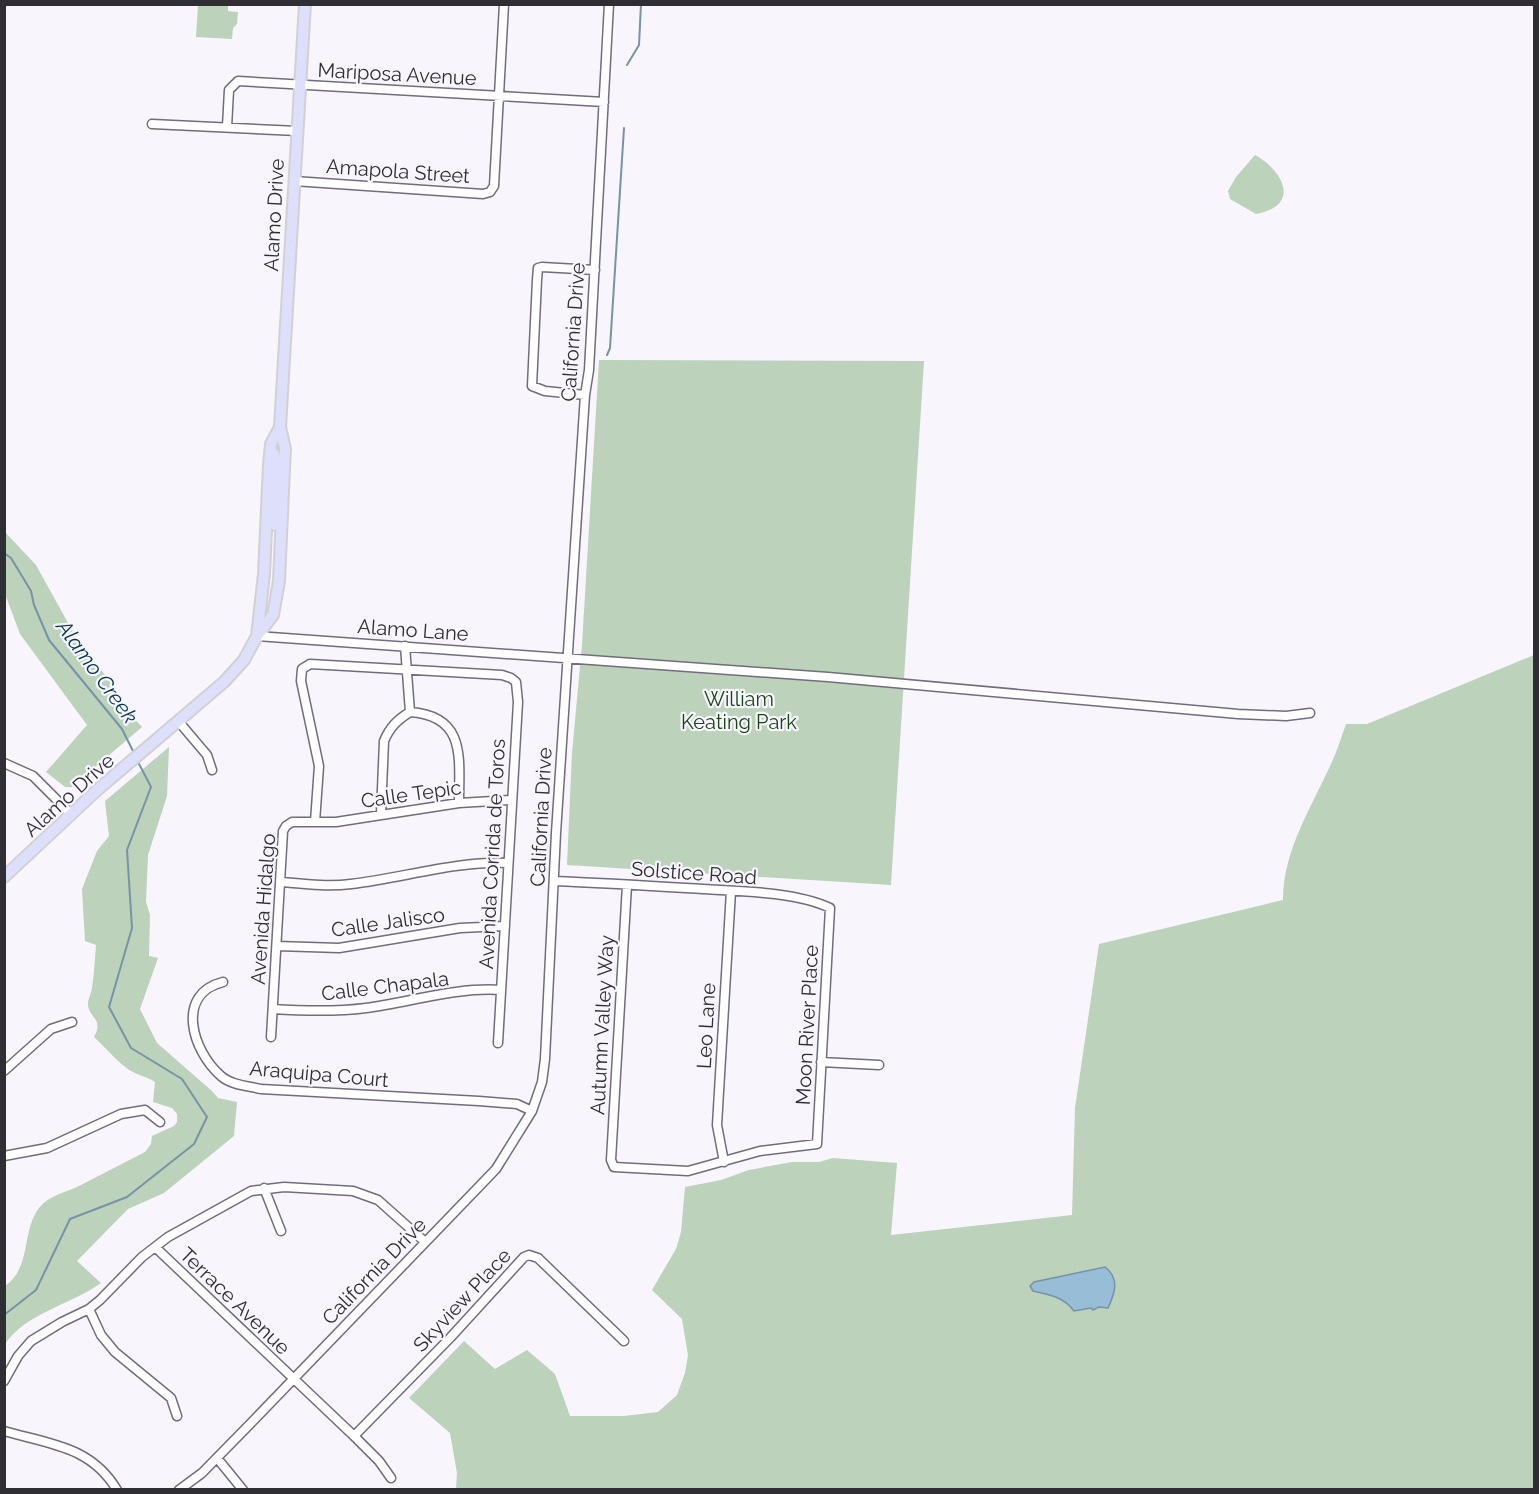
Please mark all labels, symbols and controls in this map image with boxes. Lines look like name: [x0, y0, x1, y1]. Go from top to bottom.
street label: Mariposa Avenue: [317, 58, 477, 90]
street label: Amapola Street: [325, 154, 471, 188]
street label: Alamo Drive: [259, 158, 289, 272]
street label: California Drive: [556, 261, 590, 402]
water label: Alamo Creek: [51, 614, 143, 728]
street label: Alamo Lane: [357, 614, 470, 646]
park label: William Keating Park: [681, 687, 797, 734]
street label: Avenida Corrida de Toros: [474, 738, 510, 970]
street label: California Drive: [525, 747, 557, 887]
street label: Alamo Drive: [19, 748, 119, 842]
street label: Calle Tepic: [359, 775, 463, 813]
street label: Avenida Hidalgo: [246, 832, 280, 985]
street label: Solstice Road: [630, 857, 758, 889]
street label: Calle Jalisco: [330, 902, 446, 942]
street label: Autumn Valley Way: [585, 934, 619, 1115]
street label: Moon River Place: [791, 944, 823, 1106]
street label: Calle Chapala: [320, 966, 450, 1006]
street label: Leo Lane: [692, 982, 720, 1070]
street label: Araquipa Court: [248, 1056, 390, 1092]
street label: California Drive: [317, 1212, 431, 1329]
street label: Terrace Avenue: [175, 1242, 295, 1360]
street label: Skyview Place: [408, 1243, 516, 1357]

